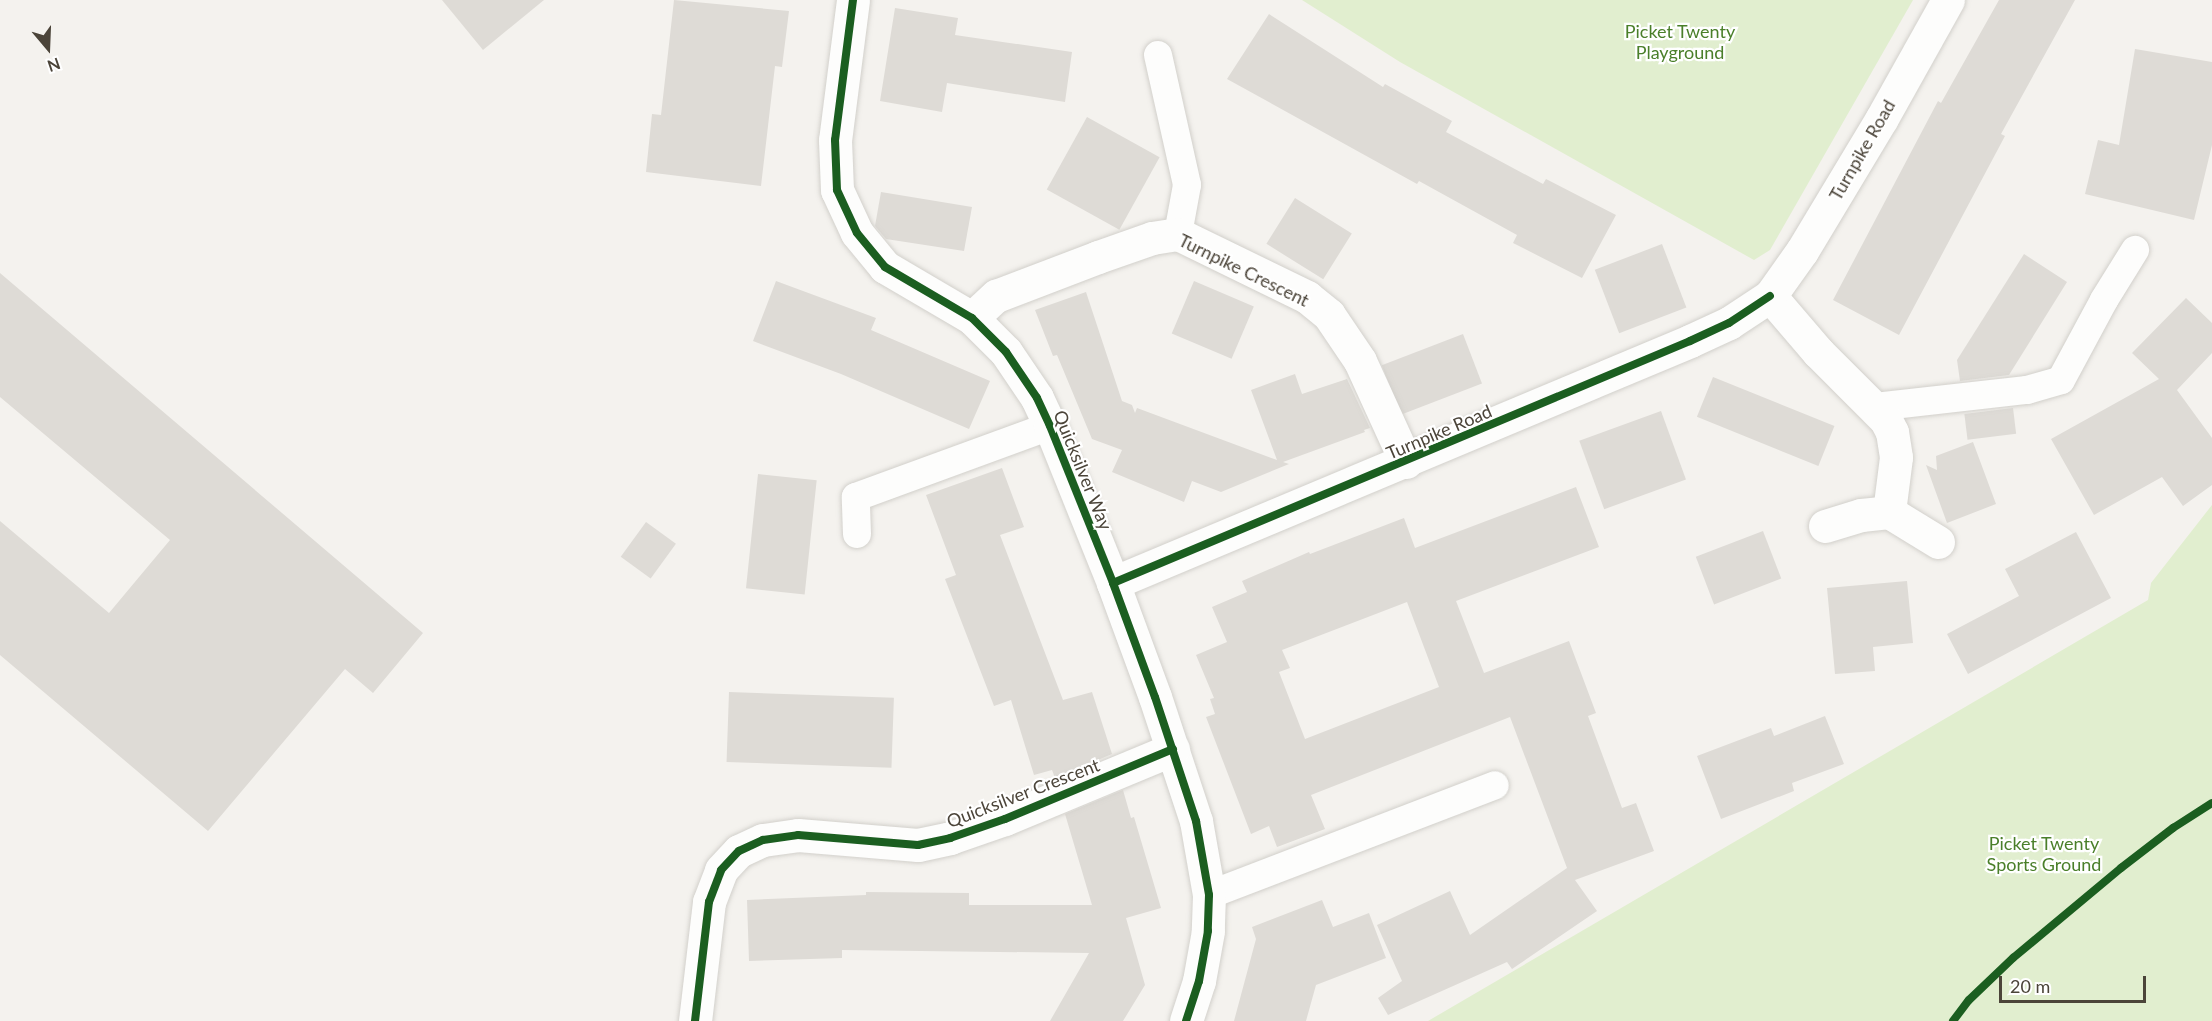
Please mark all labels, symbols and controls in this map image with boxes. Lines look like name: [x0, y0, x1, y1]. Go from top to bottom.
north arrow: [18, 18, 78, 78]
park label: Picket Twenty Playground: [1624, 21, 1736, 63]
text: N: [45, 55, 63, 76]
street label: Turnpike Road: [1825, 96, 1899, 204]
street label: Turnpike Crescent: [1175, 229, 1313, 311]
street label: Turnpike Road: [1383, 400, 1495, 464]
street label: Quicksilver Way: [1049, 407, 1117, 533]
street label: Quicksilver Crescent: [943, 754, 1103, 832]
park label: Picket Twenty Sports Ground: [1987, 833, 2101, 876]
scale bar: [2002, 964, 2149, 1002]
text: 20 m: [2010, 975, 2050, 997]

